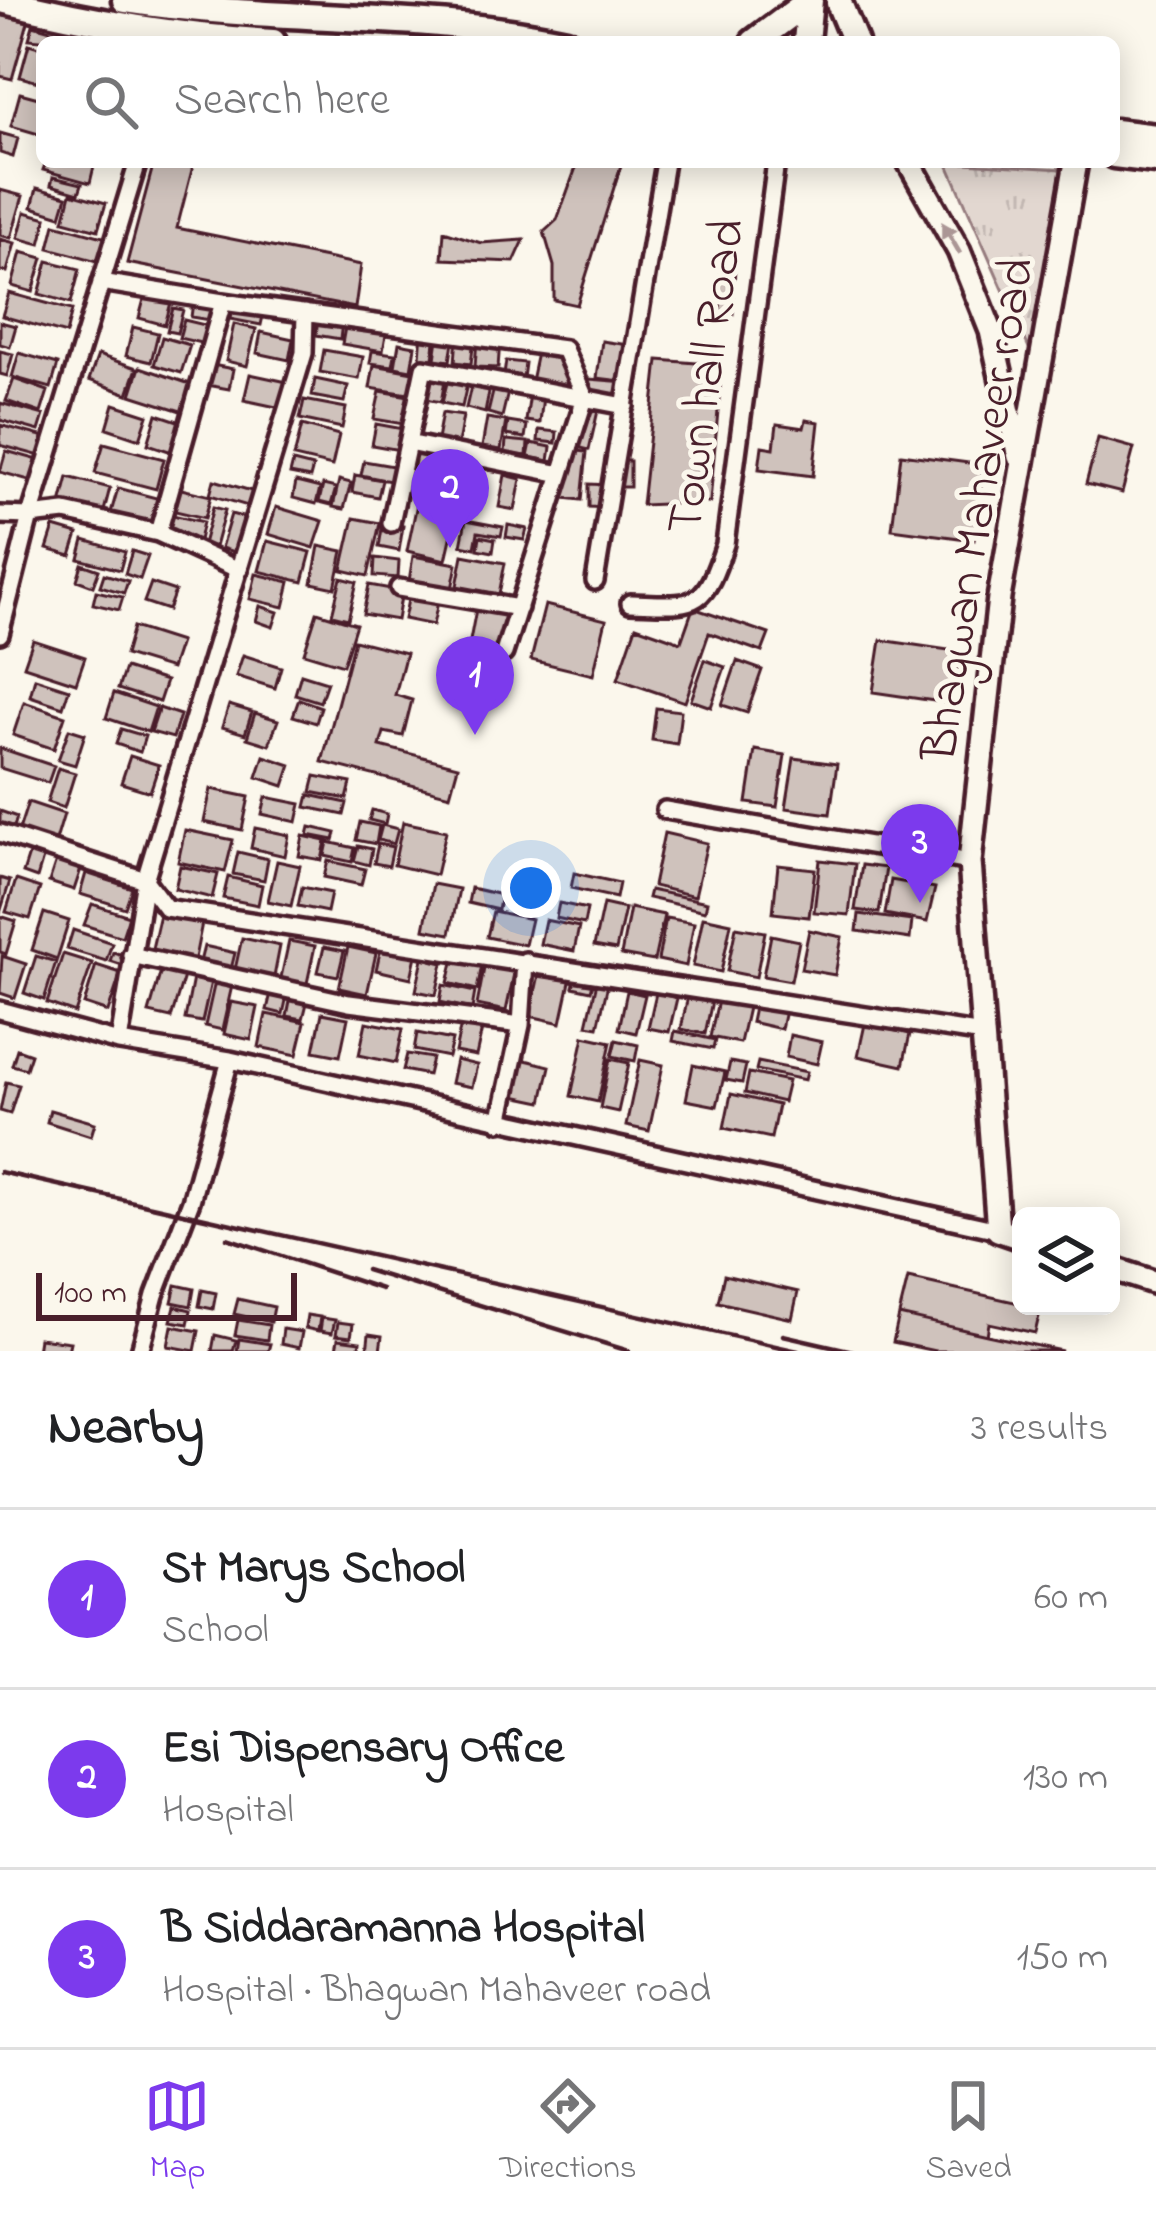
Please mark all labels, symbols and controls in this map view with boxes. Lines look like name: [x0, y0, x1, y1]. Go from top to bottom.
search box: [36, 36, 1120, 168]
icon: search: [78, 69, 144, 135]
text: Search here: [174, 69, 390, 135]
street label: Town hall Road: [649, 214, 768, 539]
one-way arrow: [942, 221, 963, 255]
street label: Bhagwan Mahaveer road: [903, 253, 1057, 769]
pin: 2: [411, 449, 489, 548]
pin: 1: [436, 636, 514, 735]
pin: 3: [881, 804, 959, 903]
your location: [501, 858, 561, 918]
map controls: [1012, 1207, 1120, 1315]
button: layers: [1012, 1207, 1120, 1315]
scale bar: [36, 1267, 297, 1320]
text: 100 m: [54, 1270, 127, 1318]
text: Nearby: [48, 1392, 204, 1467]
text: 3 results: [971, 1401, 1108, 1458]
text: St Marys School: [162, 1537, 465, 1603]
text: 1: [81, 1570, 93, 1627]
text: 60 m: [1034, 1570, 1108, 1627]
text: School: [162, 1603, 269, 1660]
text: Esi Dispensary Office: [162, 1717, 564, 1783]
text: 2: [77, 1750, 97, 1807]
text: 130 m: [1023, 1750, 1108, 1807]
text: Hospital: [162, 1783, 294, 1840]
text: B Siddaramanna Hospital: [162, 1897, 645, 1963]
text: 3: [79, 1930, 95, 1987]
text: 150 m: [1016, 1930, 1108, 1987]
text: Hospital · Bhagwan Mahaveer road: [162, 1963, 711, 2020]
tab: Map: [144, 2073, 210, 2193]
tab: Directions: [499, 2073, 637, 2193]
tab: Saved: [925, 2073, 1012, 2193]

